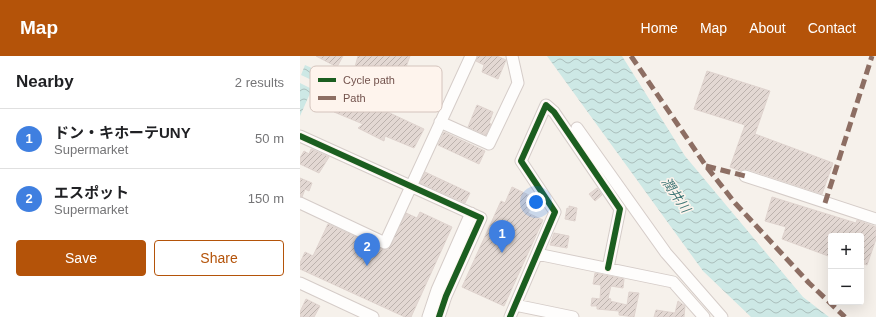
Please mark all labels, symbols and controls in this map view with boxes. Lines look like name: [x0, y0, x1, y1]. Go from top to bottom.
text: Map: [20, 17, 58, 38]
text: Home: [641, 20, 678, 36]
text: Map: [700, 20, 727, 36]
text: About: [749, 20, 786, 36]
text: Contact: [808, 20, 856, 36]
legend: [310, 66, 442, 112]
text: Nearby: [16, 72, 74, 91]
text: Cycle path: [343, 74, 395, 86]
text: 2 results: [235, 75, 284, 90]
text: Path: [343, 92, 366, 104]
text: ドン・キホーテUNY: [54, 124, 191, 141]
text: 1: [25, 131, 33, 146]
text: 50 m: [255, 131, 284, 146]
text: Supermarket: [54, 142, 128, 157]
water label: 潤井川: [659, 175, 694, 217]
text: エスポット: [54, 184, 129, 201]
text: 2: [25, 191, 33, 206]
text: 150 m: [248, 191, 284, 206]
your location: [526, 192, 546, 212]
text: Supermarket: [54, 202, 128, 217]
pin: 1: [489, 220, 515, 253]
pin: 2: [354, 233, 380, 266]
map controls: [828, 233, 864, 305]
button: +: [828, 233, 864, 269]
button: Save: [16, 240, 146, 276]
button: Share: [154, 240, 284, 276]
button: −: [828, 269, 864, 305]

